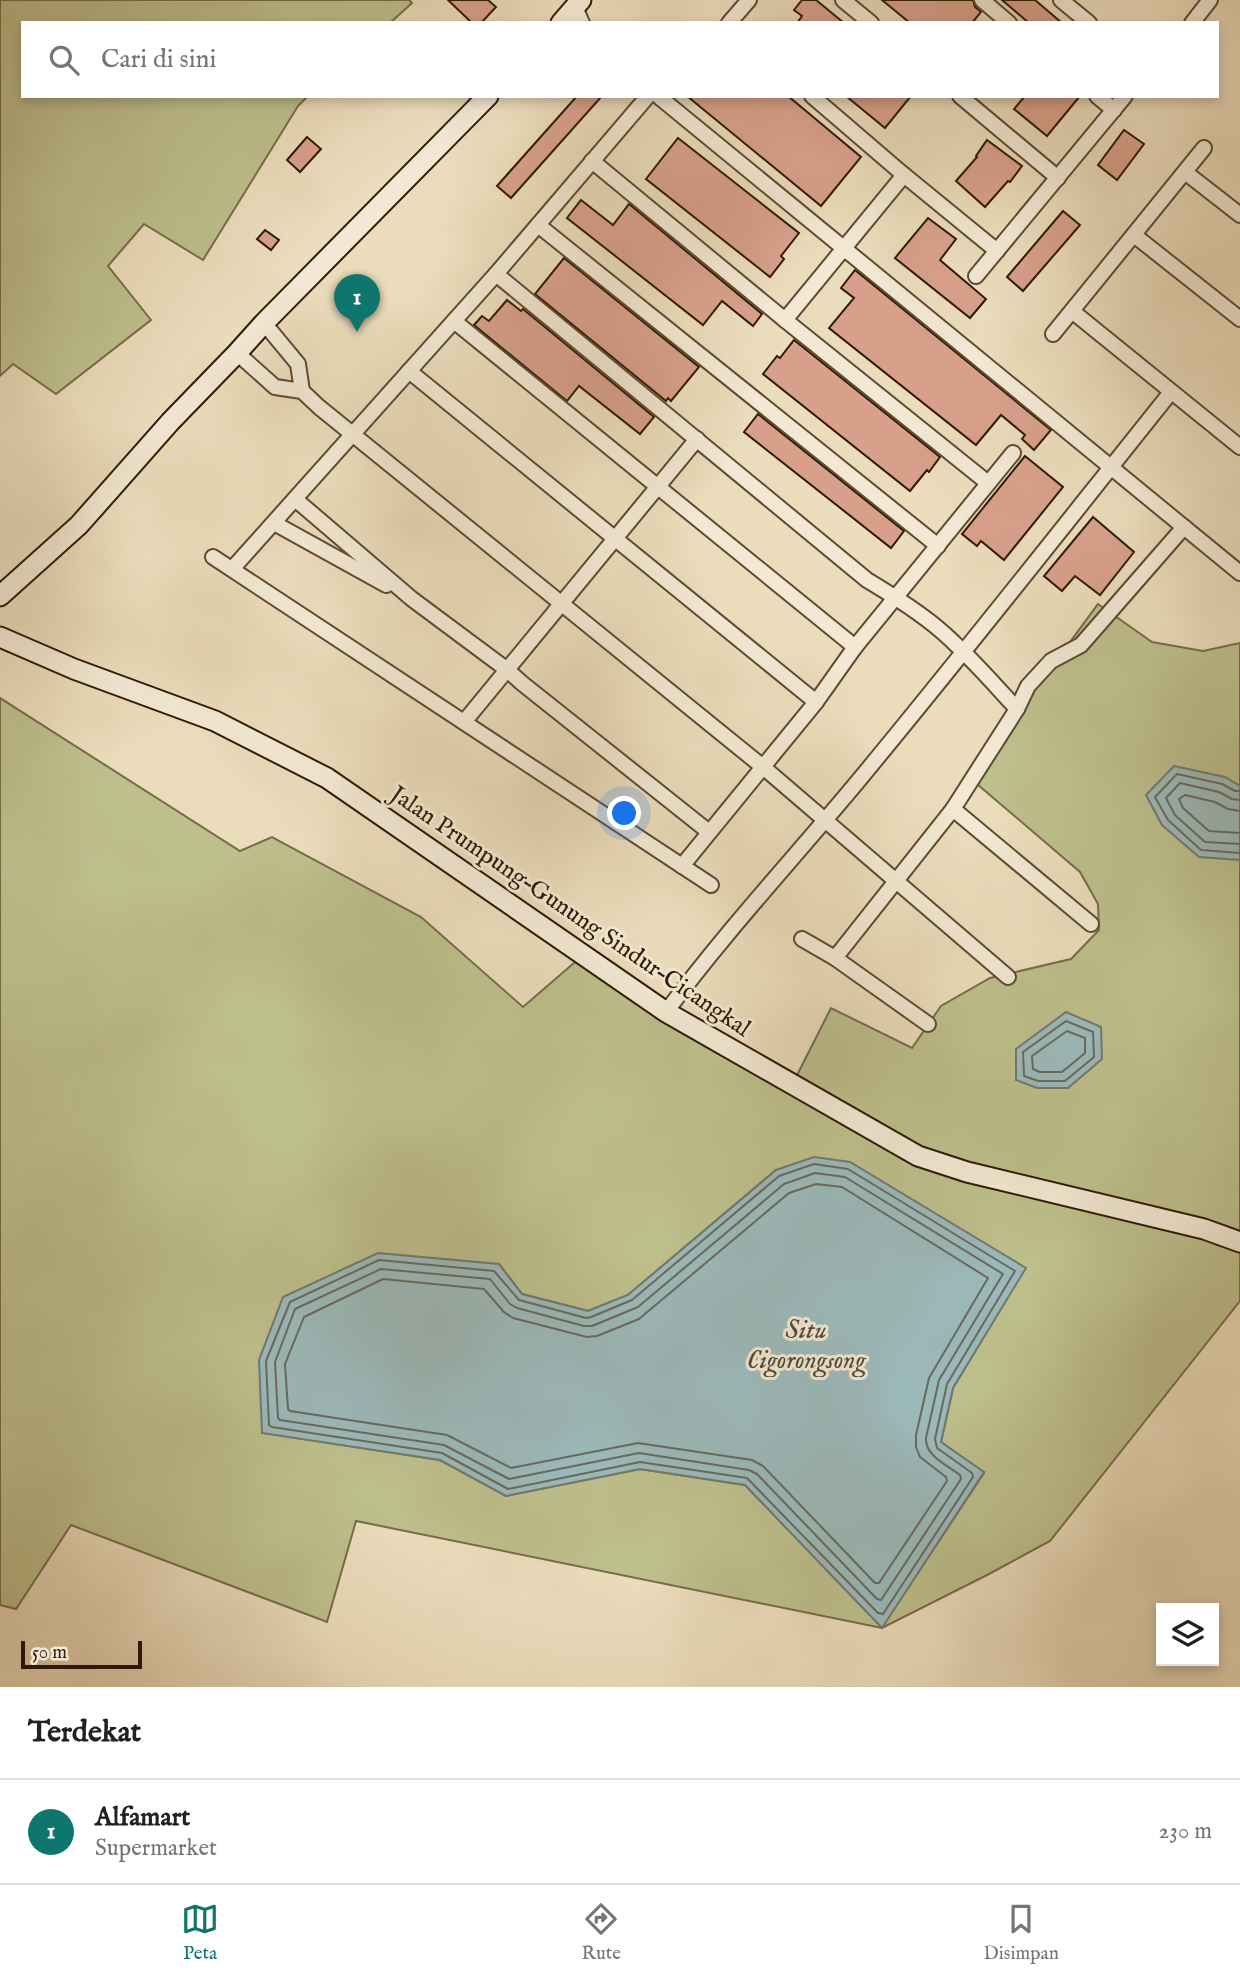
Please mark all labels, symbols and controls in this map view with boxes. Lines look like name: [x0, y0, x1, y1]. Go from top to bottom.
search box: [21, 21, 1219, 98]
icon: search: [45, 41, 83, 79]
text: Cari di sini: [101, 43, 216, 76]
pin: 1: [334, 274, 380, 332]
street label: Jalan Prumpung–Gunung Sindur–Cicangkal: [381, 778, 757, 1045]
your location: [607, 796, 641, 830]
water label: Situ Cigorongsong: [747, 1314, 866, 1378]
map controls: [1156, 1603, 1219, 1666]
button: layers: [1156, 1603, 1219, 1666]
scale bar: [21, 1638, 142, 1670]
text: 50 m: [32, 1641, 67, 1665]
text: Terdekat: [28, 1714, 141, 1752]
text: Alfamart: [95, 1801, 190, 1834]
text: 1: [47, 1817, 55, 1846]
text: 230 m: [1159, 1817, 1212, 1846]
text: Supermarket: [95, 1834, 217, 1863]
tab: Peta: [181, 1900, 219, 1966]
tab: Rute: [582, 1900, 621, 1966]
tab: Disimpan: [983, 1900, 1059, 1966]

